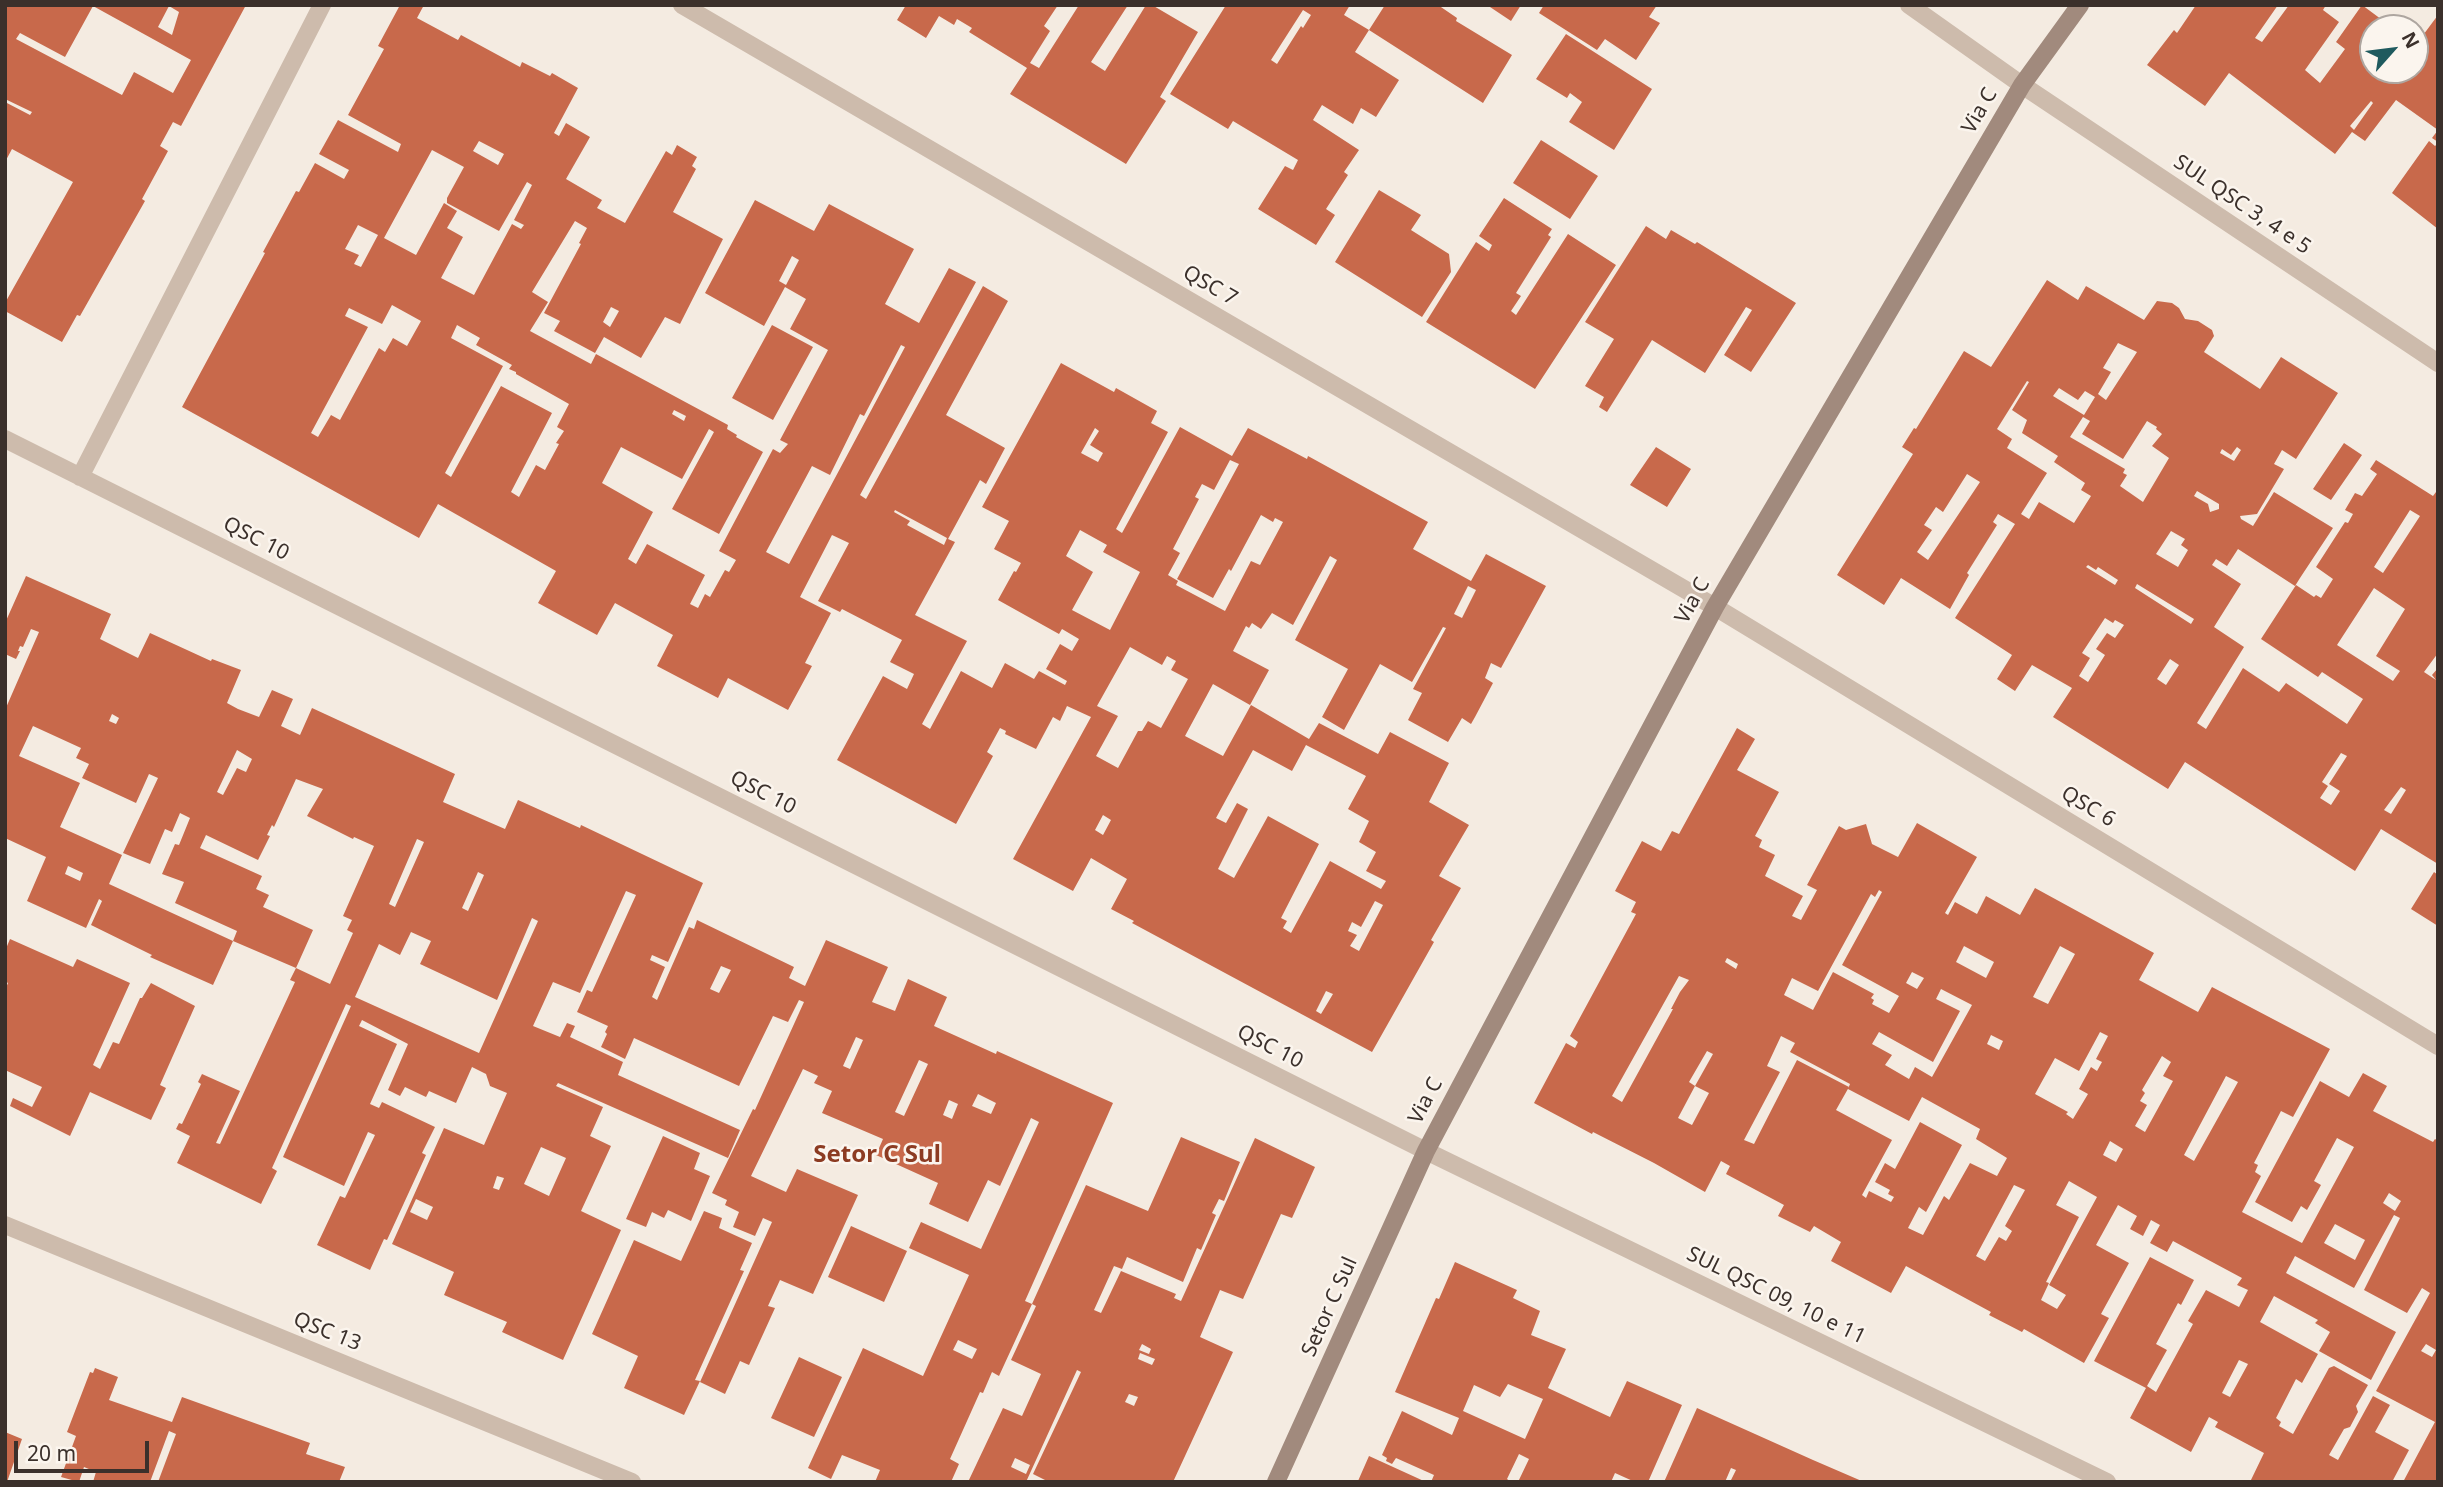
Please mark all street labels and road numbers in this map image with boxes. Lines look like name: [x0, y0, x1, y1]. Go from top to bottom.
street label: Via C: [1957, 84, 2003, 138]
street label: SUL QSC 3, 4 e 5: [2169, 150, 2315, 260]
street label: QSC 7: [1178, 260, 1242, 312]
street label: QSC 10: [219, 512, 293, 566]
street label: Via C: [1670, 574, 1716, 628]
street label: QSC 10: [726, 766, 800, 820]
street label: QSC 6: [2056, 781, 2120, 833]
street label: QSC 10: [1233, 1020, 1307, 1074]
street label: Via C: [1403, 1074, 1449, 1128]
street label: SUL QSC 09, 10 e 11: [1682, 1242, 1870, 1350]
street label: Setor C Sul: [1297, 1253, 1363, 1361]
street label: QSC 13: [290, 1307, 364, 1357]

